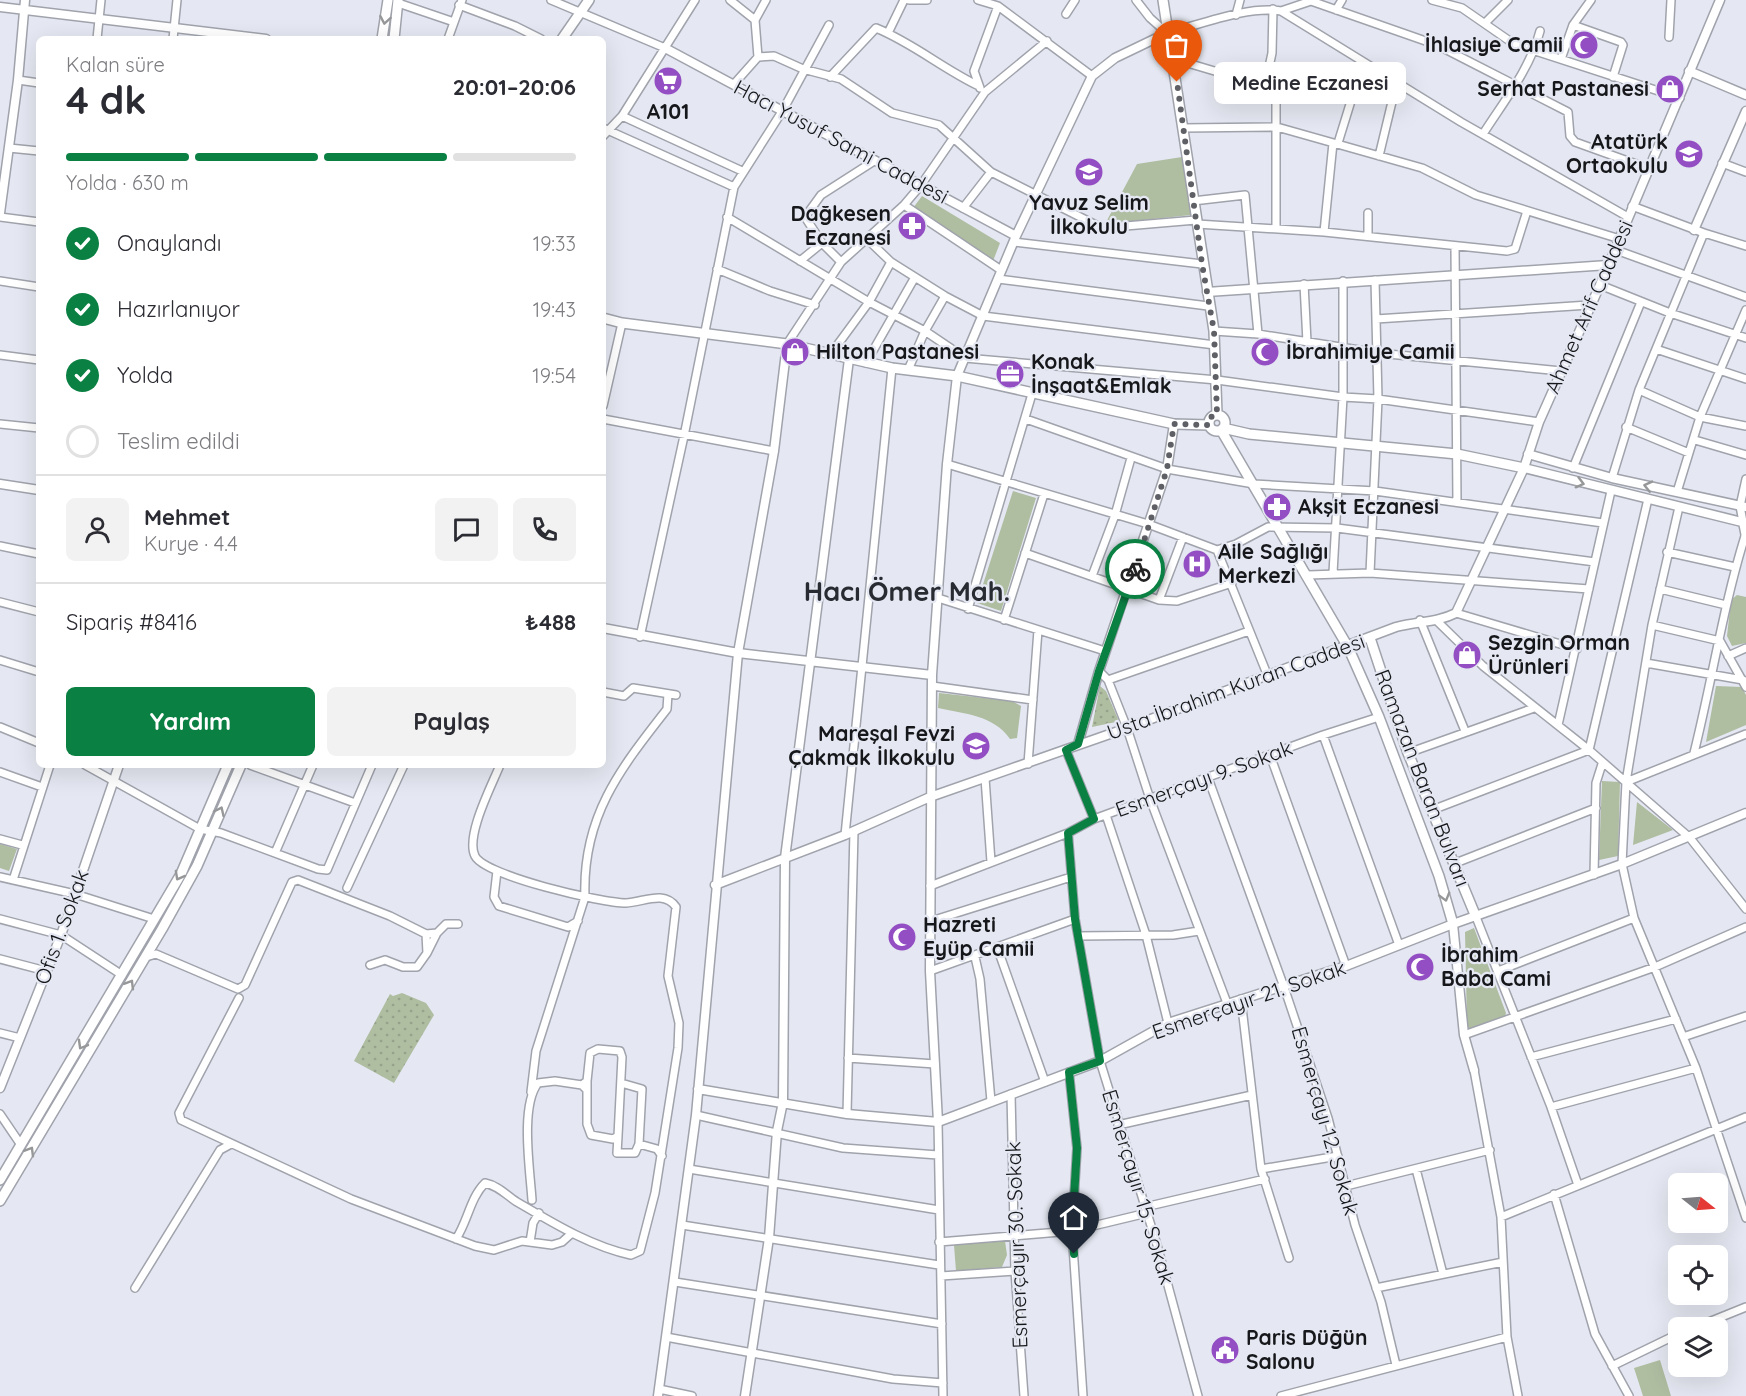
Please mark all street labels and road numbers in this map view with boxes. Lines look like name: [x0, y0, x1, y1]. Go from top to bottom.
street label: Hacı Yusuf Sami Caddesi: [730, 73, 953, 209]
street label: Ahmet Arif Caddesi: [1538, 216, 1638, 397]
street label: Usta İbrahim Kuran Caddesi: [1103, 627, 1368, 745]
street label: Ramazan Baran Bulvarı: [1369, 665, 1476, 890]
street label: Esmerçayı 9. Sokak: [1112, 734, 1296, 822]
street label: Ofis 1. Sokak: [28, 866, 94, 988]
street label: Esmerçayır 21. Sokak: [1148, 954, 1349, 1044]
street label: Esmerçayı 12. Sokak: [1287, 1023, 1365, 1218]
street label: Esmerçayır 15. Sokak: [1097, 1086, 1181, 1287]
street label: Esmerçayır 30. Sokak: [999, 1141, 1033, 1349]

